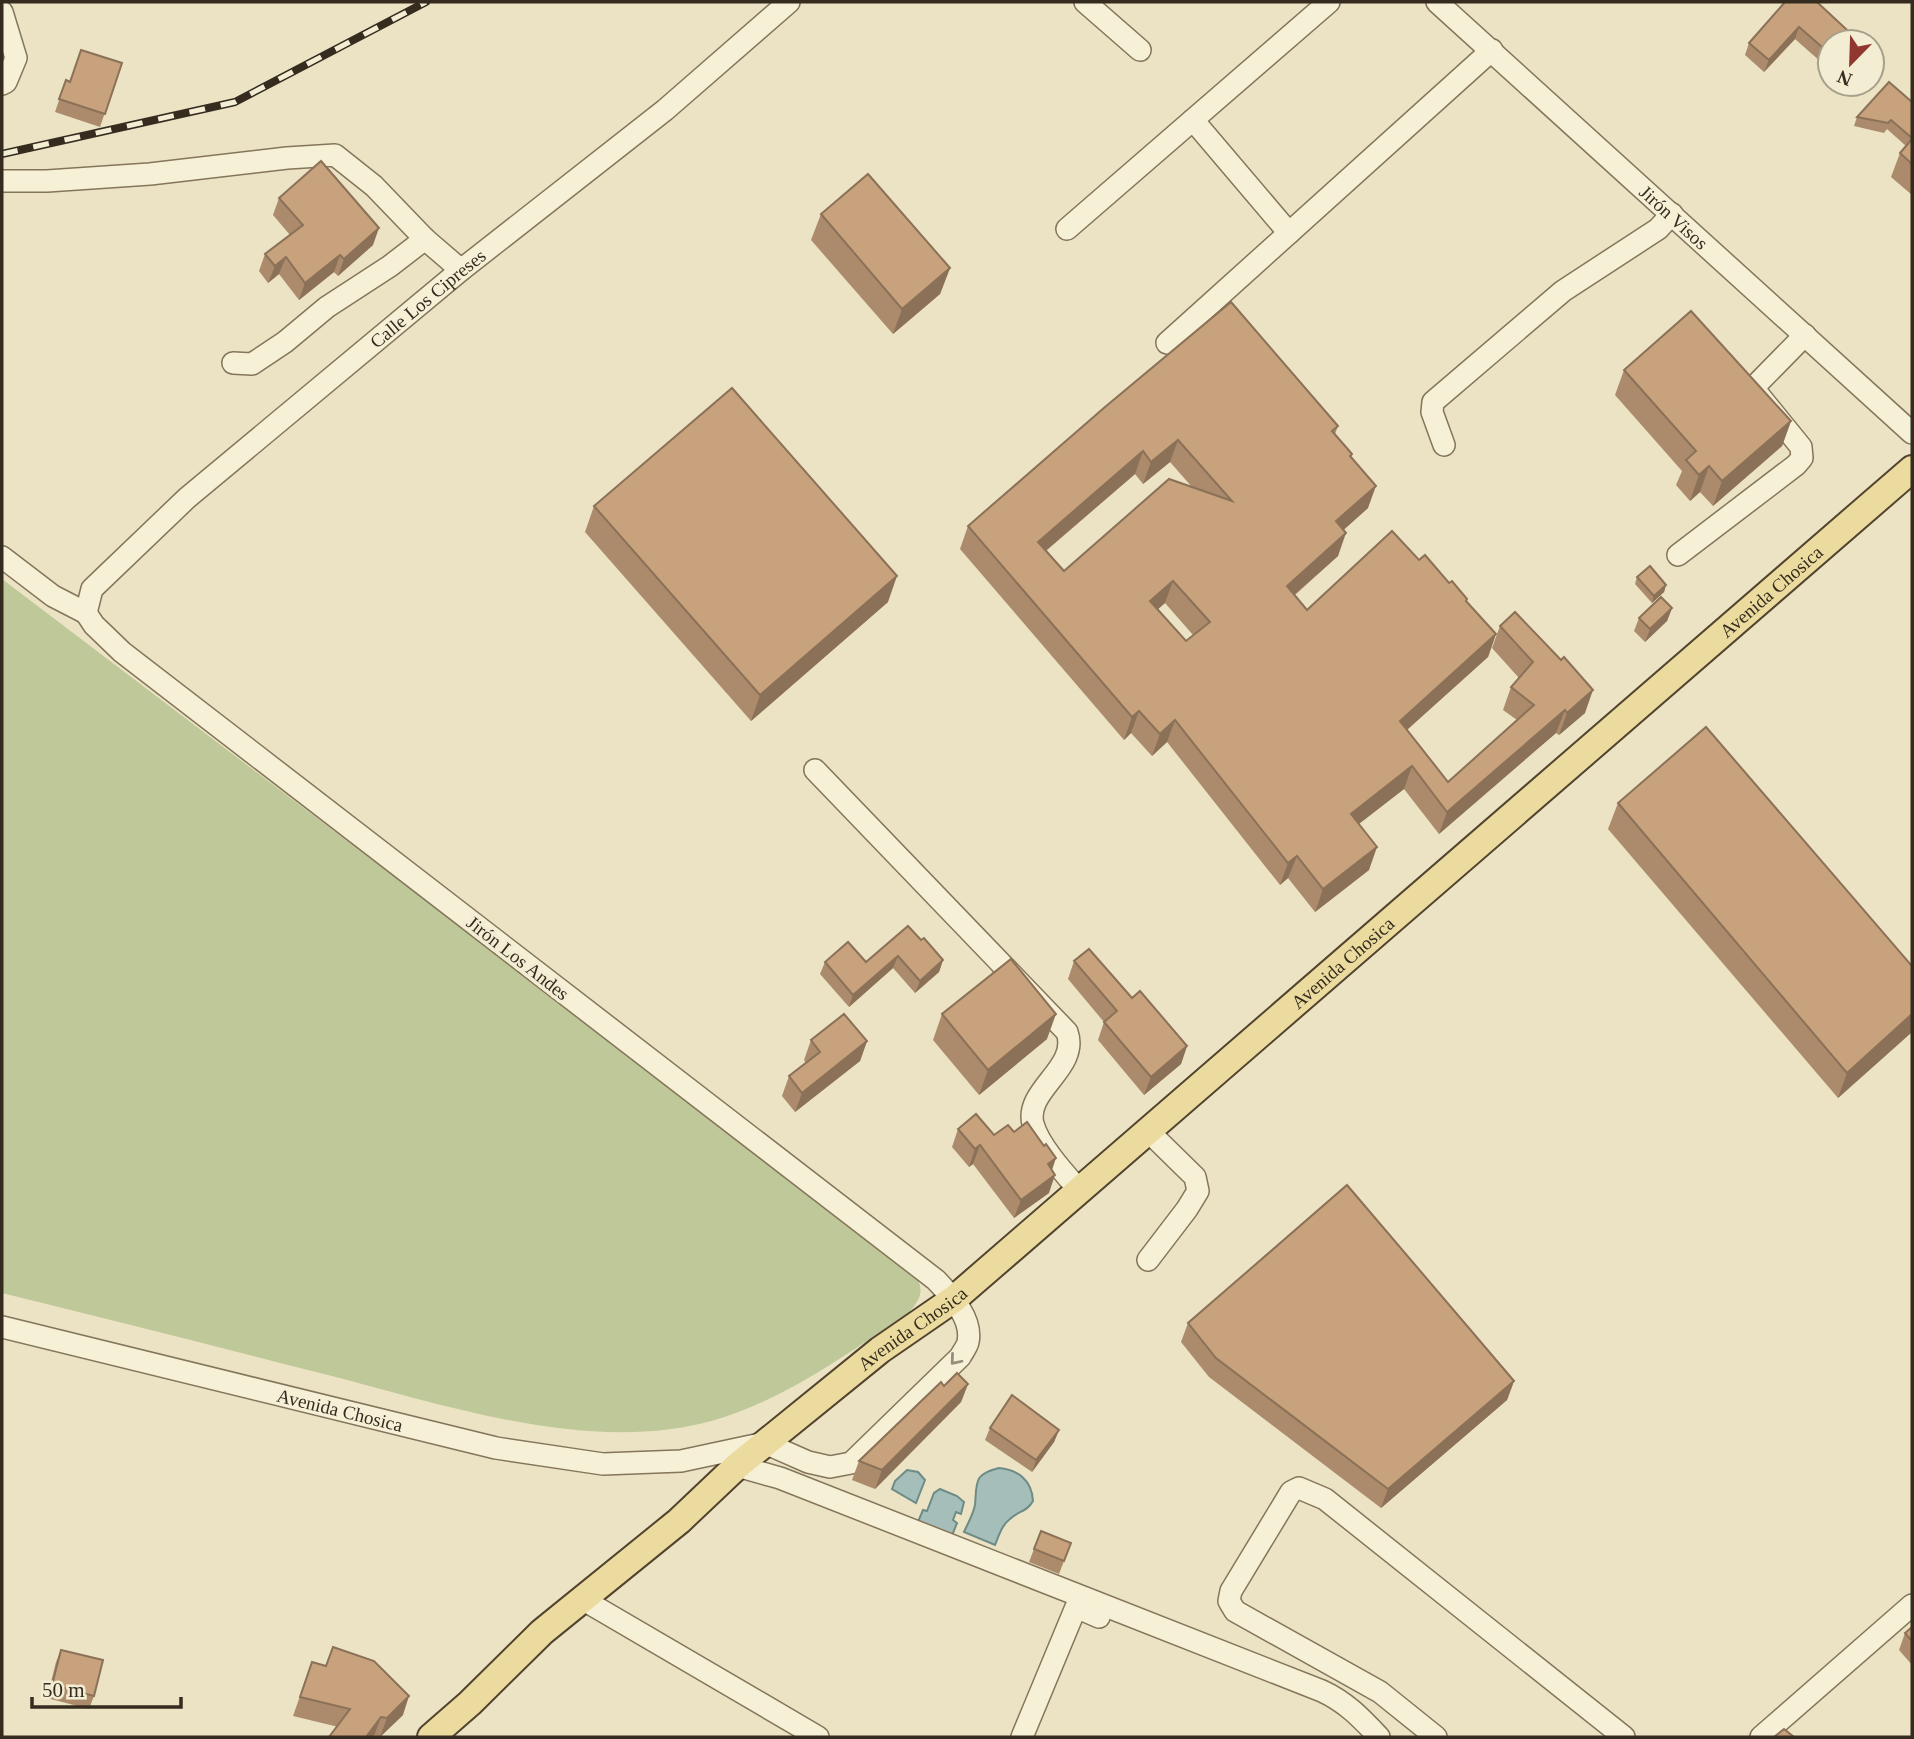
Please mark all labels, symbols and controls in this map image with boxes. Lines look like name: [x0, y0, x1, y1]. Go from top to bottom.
north arrow: [1816, 28, 1886, 98]
text: N: [1834, 66, 1855, 91]
street label: Jirón Visos: [1636, 181, 1712, 253]
street label: Calle Los Cipreses: [365, 244, 490, 352]
street label: Avenida Chosica: [1715, 541, 1827, 641]
street label: Jirón Los Andes: [463, 912, 573, 1004]
street label: Avenida Chosica: [1287, 912, 1398, 1013]
street label: Avenida Chosica: [853, 1282, 971, 1374]
one-way arrow: [951, 1352, 963, 1365]
street label: Avenida Chosica: [275, 1384, 406, 1435]
scale bar: [32, 1666, 180, 1710]
text: 50 m: [42, 1678, 85, 1702]

